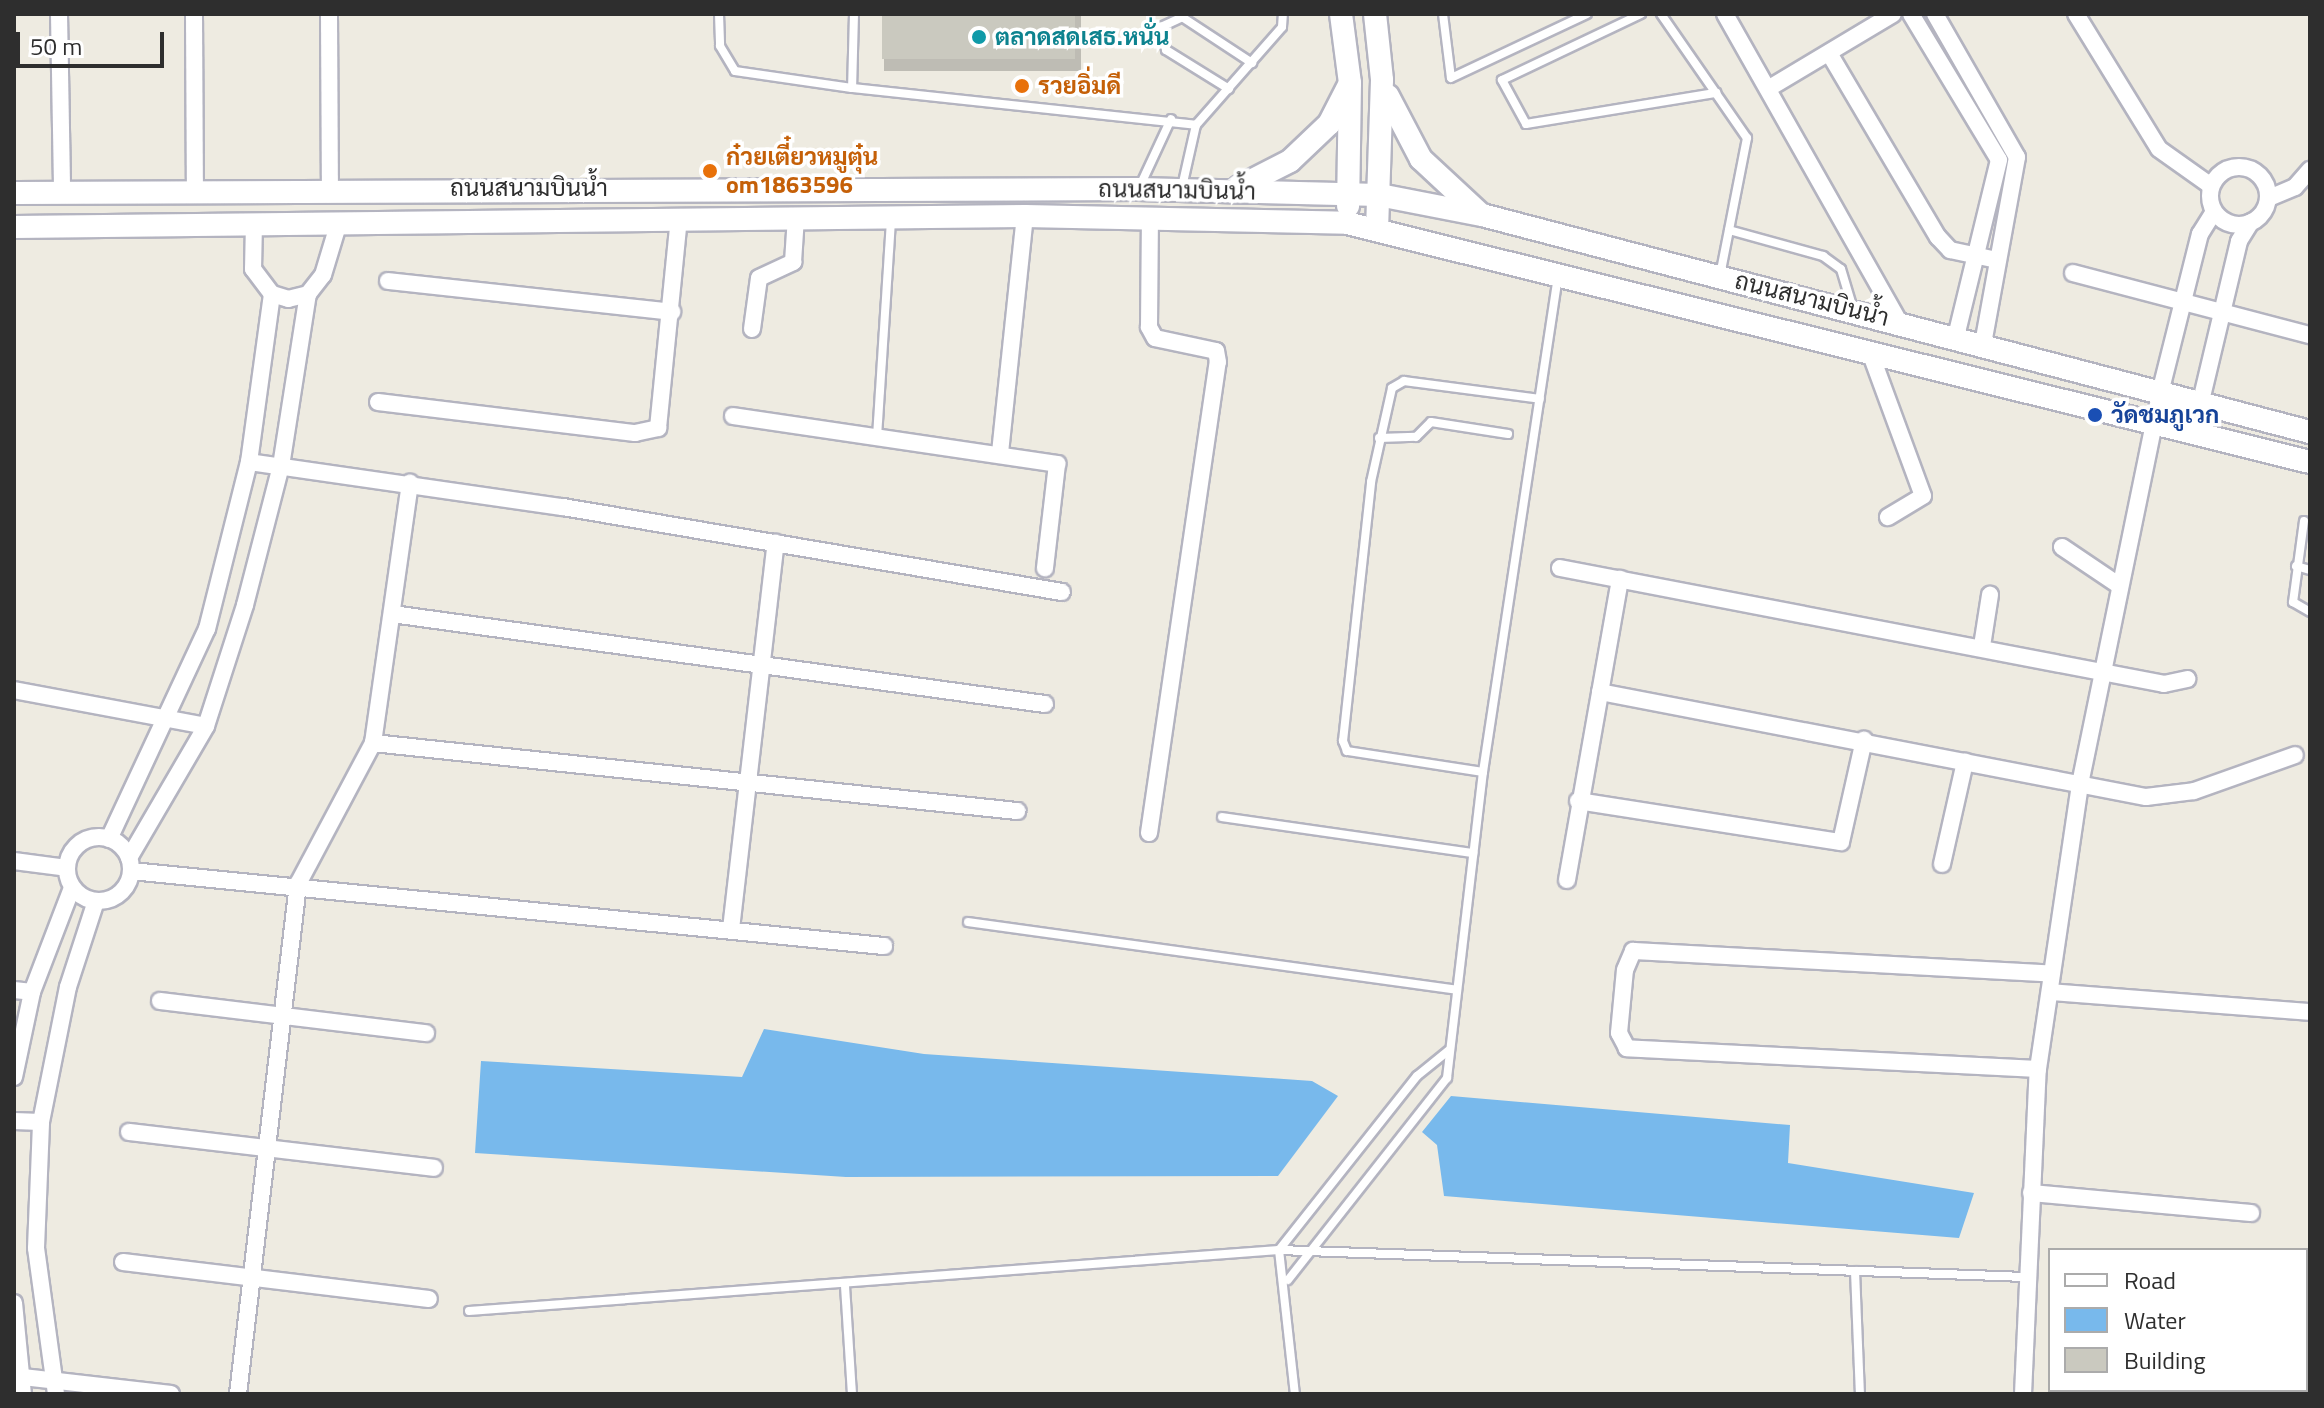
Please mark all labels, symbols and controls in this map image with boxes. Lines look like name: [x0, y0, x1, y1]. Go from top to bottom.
scale bar: [20, 16, 168, 66]
place label: ตลาดสดเสธ.หนั่น: [995, 23, 1170, 51]
text: 50 m: [30, 28, 82, 64]
marker: ตลาดสดเสธ.หนั่น: [970, 28, 988, 46]
place label: รวยอิ่มดี: [1038, 72, 1121, 100]
marker: รวยอิ่มดี: [1013, 77, 1031, 95]
place label: ก๋วยเตี๋ยวหมูตุ๋น om1863596: [726, 143, 878, 199]
marker: ก๋วยเตี๋ยวหมูตุ๋น om1863596: [701, 162, 719, 180]
street label: ถนนสนามบินน้ำ: [450, 174, 608, 202]
street label: ถนนสนามบินน้ำ: [1098, 174, 1256, 206]
street label: ถนนสนามบินน้ำ: [1732, 266, 1892, 332]
place label: วัดชมภูเวก: [2111, 401, 2219, 429]
marker: วัดชมภูเวก: [2086, 406, 2104, 424]
legend: [2048, 1248, 2308, 1392]
text: Road: [2124, 1262, 2176, 1298]
text: Water: [2124, 1302, 2186, 1338]
text: Building: [2124, 1342, 2206, 1378]

